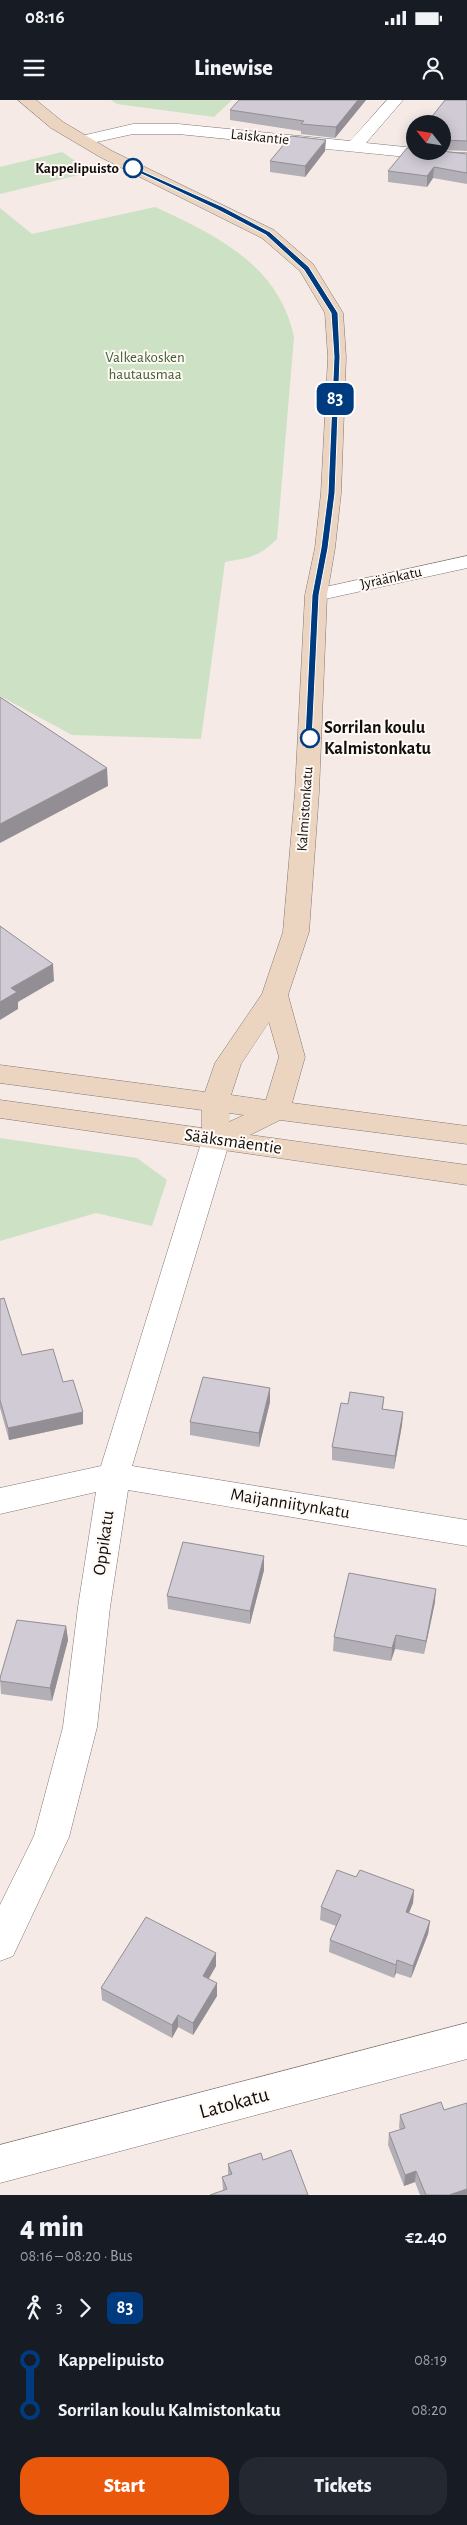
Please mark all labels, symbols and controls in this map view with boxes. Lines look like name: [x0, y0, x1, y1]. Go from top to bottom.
text: 08:16: [25, 8, 65, 27]
icon: menu: [20, 54, 48, 82]
icon: person: [419, 54, 447, 82]
text: Linewise: [194, 57, 273, 79]
north arrow: [406, 115, 451, 160]
map controls: [406, 115, 451, 160]
street label: Laiskantie: [230, 126, 290, 148]
marker: Kappelipuisto: [123, 158, 143, 178]
place label: Kappelipuisto: [35, 161, 119, 176]
park label: Valkeakosken hautausmaa: [105, 350, 185, 382]
line badge: 83: [312, 383, 358, 415]
text: 83: [327, 390, 343, 408]
street label: Jyräänkatu: [359, 564, 424, 592]
place label: Sorrilan koulu Kalmistonkatu: [324, 719, 431, 758]
marker: Sorrilan koulu Kalmistonkatu: [300, 728, 320, 748]
street label: Kalmistonkatu: [295, 766, 315, 852]
street label: Sääksmäentie: [183, 1126, 283, 1158]
street label: Maijanniitynkatu: [229, 1486, 351, 1522]
street label: Oppikatu: [91, 1509, 117, 1577]
street label: Latokatu: [197, 2084, 271, 2122]
text: 4 min: [20, 2214, 84, 2242]
text: €2.40: [405, 2228, 447, 2247]
text: 08:16 – 08:20 · Bus: [20, 2248, 133, 2264]
icon: walk: [20, 2294, 48, 2322]
icon: forward: [71, 2294, 99, 2322]
text: 3: [56, 2299, 63, 2315]
text: 83: [117, 2299, 133, 2317]
text: Kappelipuisto: [58, 2351, 164, 2370]
text: 08:19: [414, 2352, 447, 2368]
text: Sorrilan koulu Kalmistonkatu: [58, 2401, 281, 2420]
text: 08:20: [412, 2402, 447, 2418]
button: Start: [20, 2457, 229, 2515]
button: Tickets: [239, 2457, 447, 2515]

